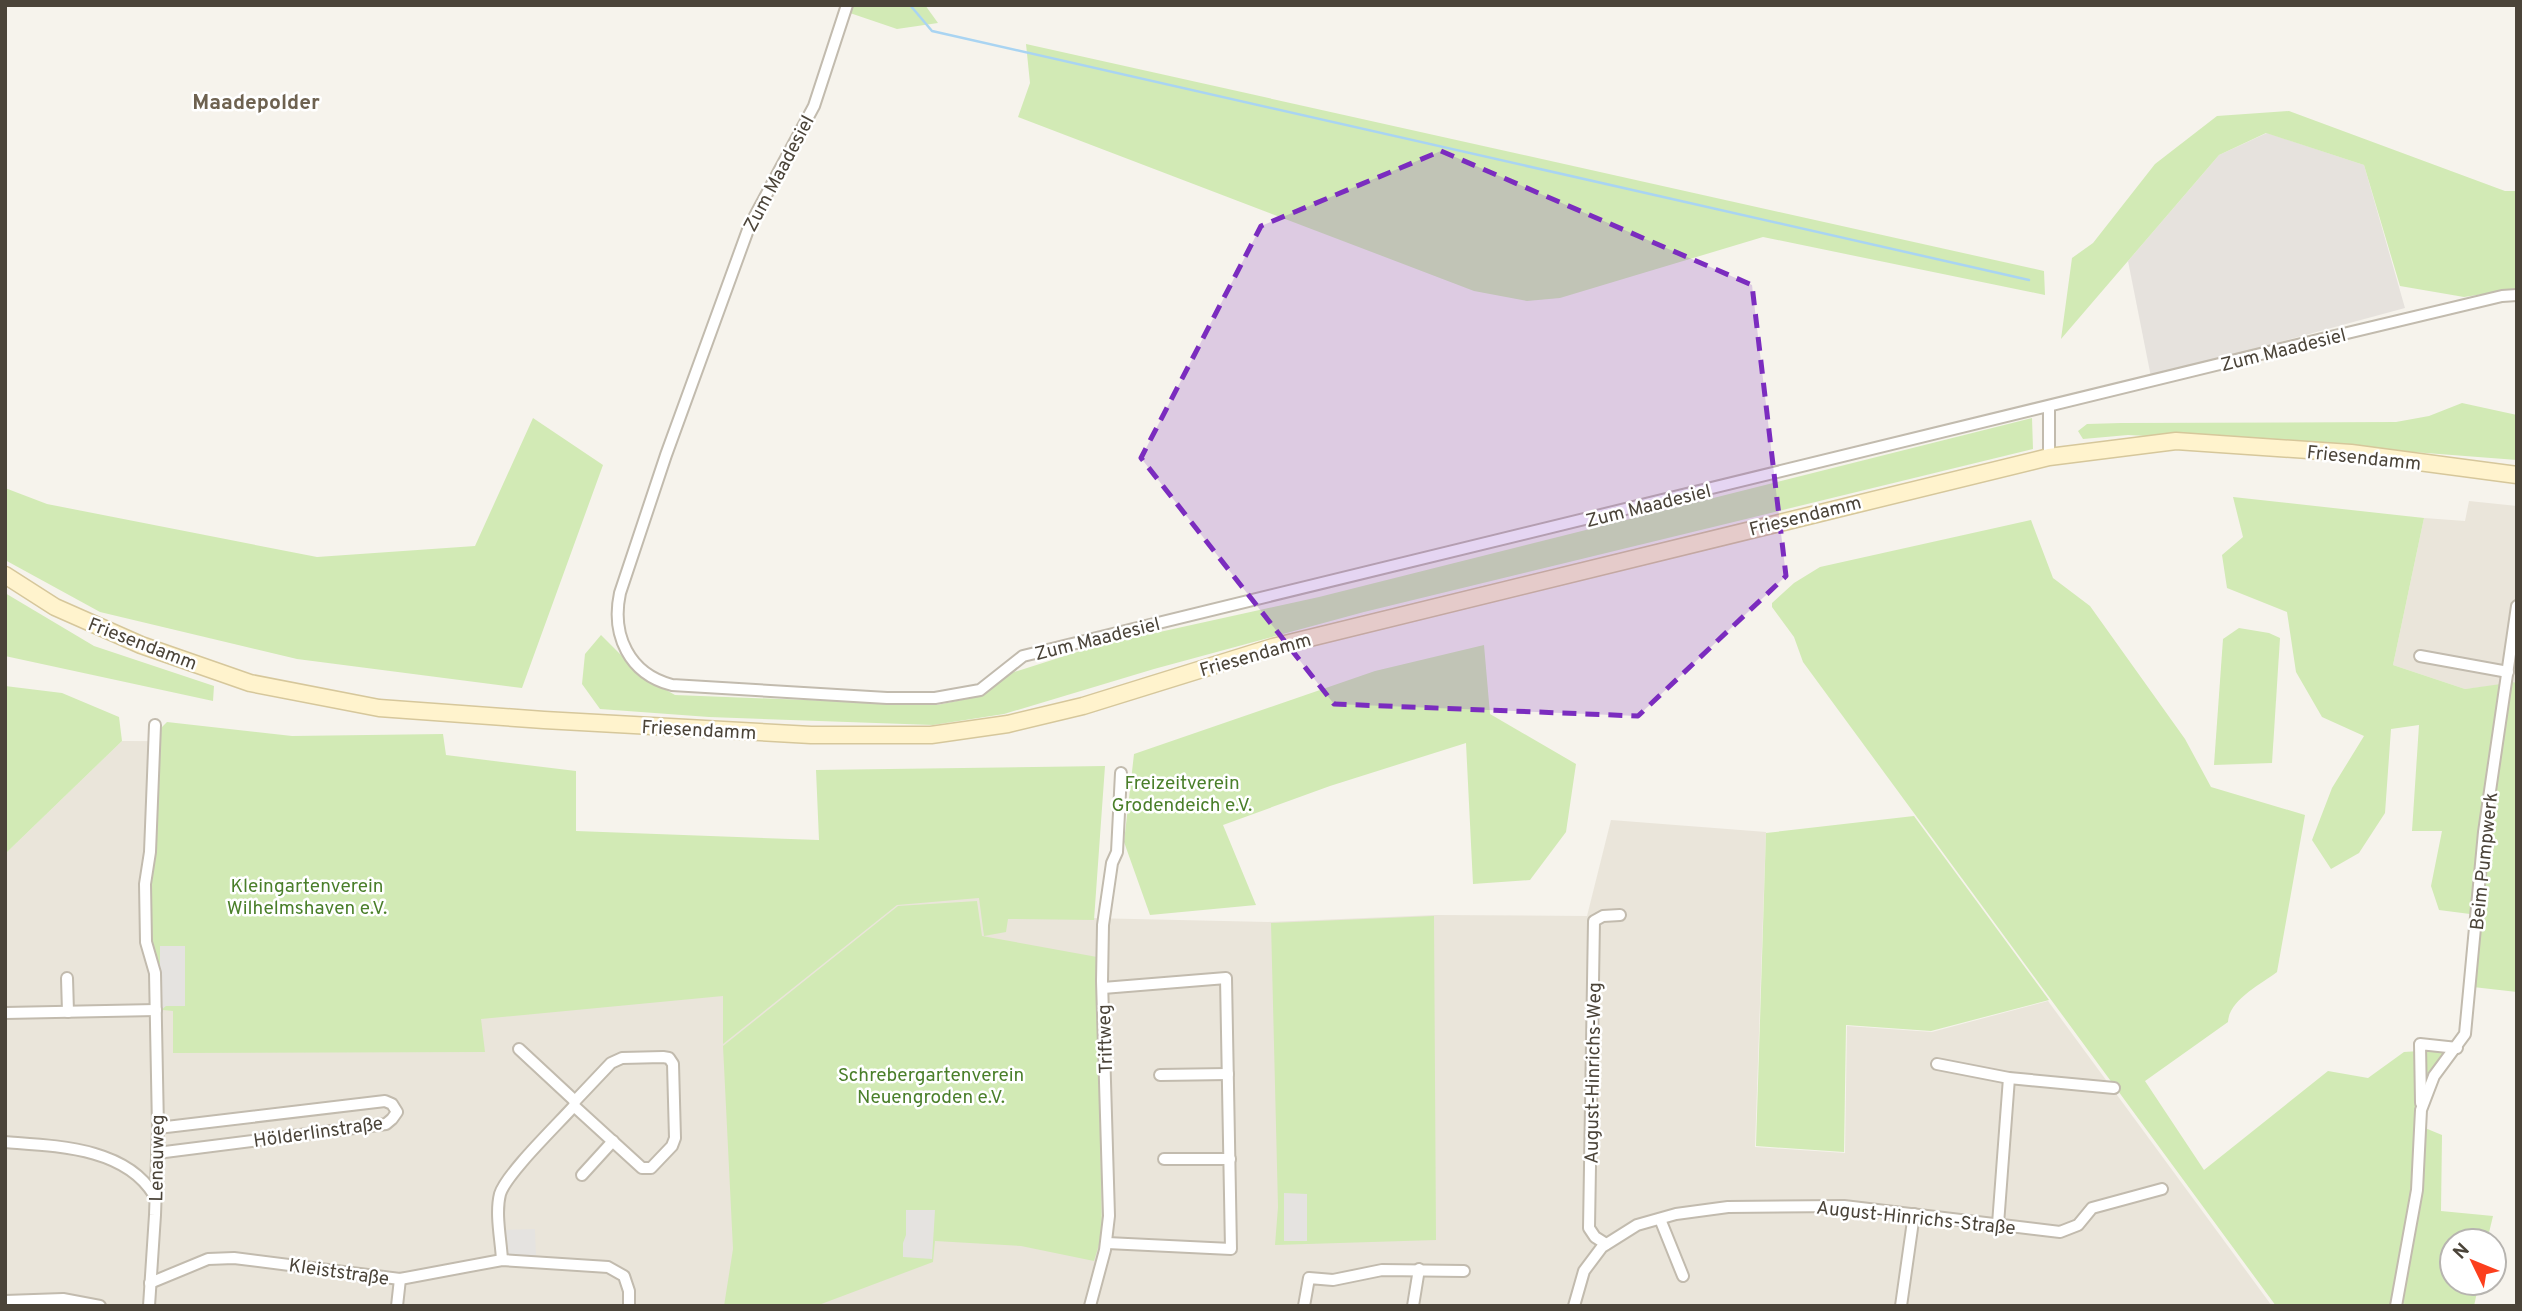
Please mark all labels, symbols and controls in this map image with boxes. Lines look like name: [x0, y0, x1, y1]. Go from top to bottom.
district label: Maadepolder: [192, 90, 320, 117]
street label: Zum Maadesiel: [739, 112, 820, 236]
street label: Zum Maadesiel: [2218, 324, 2349, 378]
street label: Friesendamm: [2305, 441, 2422, 477]
street label: Zum Maadesiel: [1583, 480, 1714, 534]
street label: Friesendamm: [1747, 491, 1864, 542]
street label: Friesendamm: [84, 613, 200, 677]
street label: Zum Maadesiel: [1032, 613, 1163, 667]
street label: Friesendamm: [1197, 629, 1314, 683]
street label: Friesendamm: [641, 716, 757, 746]
park label: Freizeitverein Grodendeich e.V.: [1112, 772, 1252, 818]
street label: Beim Pumpwerk: [2466, 791, 2504, 932]
park label: Kleingartenverein Wilhelmshaven e.V.: [227, 875, 387, 921]
street label: August-Hinrichs-Weg: [1580, 982, 1608, 1164]
street label: Triftweg: [1093, 1004, 1119, 1074]
park label: Schrebergartenverein Neuengroden e.V.: [838, 1064, 1024, 1110]
street label: Hölderlinstraße: [252, 1112, 385, 1154]
street label: Lenauweg: [145, 1114, 171, 1202]
street label: August-Hinrichs-Straße: [1815, 1197, 2017, 1241]
north arrow: [2438, 1227, 2508, 1297]
text: N: [2449, 1239, 2475, 1265]
street label: Kleiststraße: [287, 1254, 390, 1292]

